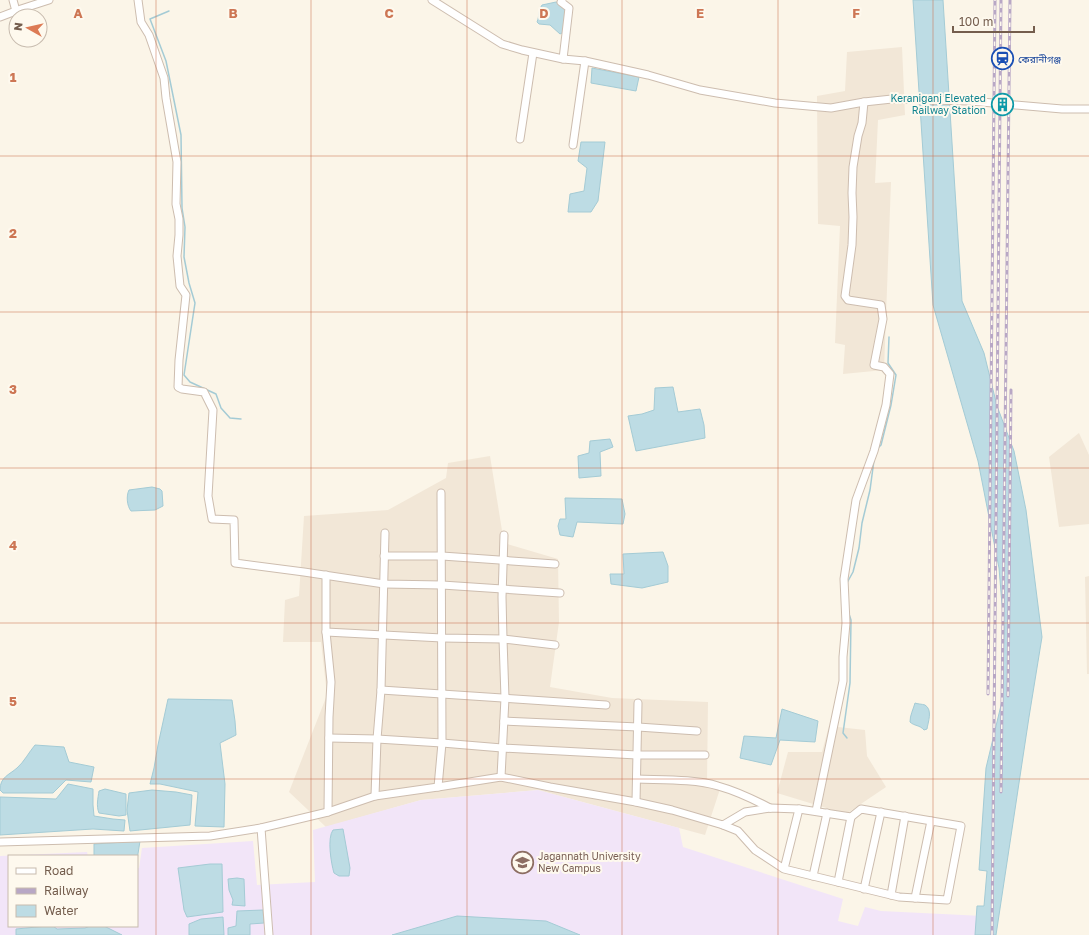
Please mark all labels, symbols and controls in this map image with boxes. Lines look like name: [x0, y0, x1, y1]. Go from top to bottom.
text: A: [73, 5, 83, 21]
text: B: [228, 5, 238, 21]
text: C: [384, 5, 394, 21]
text: D: [539, 5, 549, 21]
text: E: [696, 5, 704, 21]
text: F: [852, 5, 860, 21]
north arrow: [8, 8, 48, 48]
scale bar: [953, 8, 1034, 34]
text: 100 m: [959, 14, 993, 29]
text: N: [11, 21, 25, 32]
station icon: কেরানীগঞ্জ: [990, 46, 1016, 72]
place label: কেরানীগঞ্জ: [1018, 53, 1061, 65]
text: 1: [10, 69, 17, 85]
building icon: Keraniganj Elevated Railway Station: [989, 91, 1015, 117]
place label: Keraniganj Elevated Railway Station: [890, 92, 986, 116]
text: 2: [9, 225, 17, 241]
text: 3: [9, 381, 17, 397]
text: 4: [9, 537, 17, 553]
text: 5: [9, 693, 17, 709]
school or university icon: Jagannath University New Campus: [509, 849, 535, 875]
place label: Jagannath University New Campus: [538, 850, 641, 874]
legend: [8, 855, 138, 927]
text: Road: [44, 863, 73, 878]
text: Railway: [44, 883, 89, 898]
text: Water: [44, 903, 78, 918]

